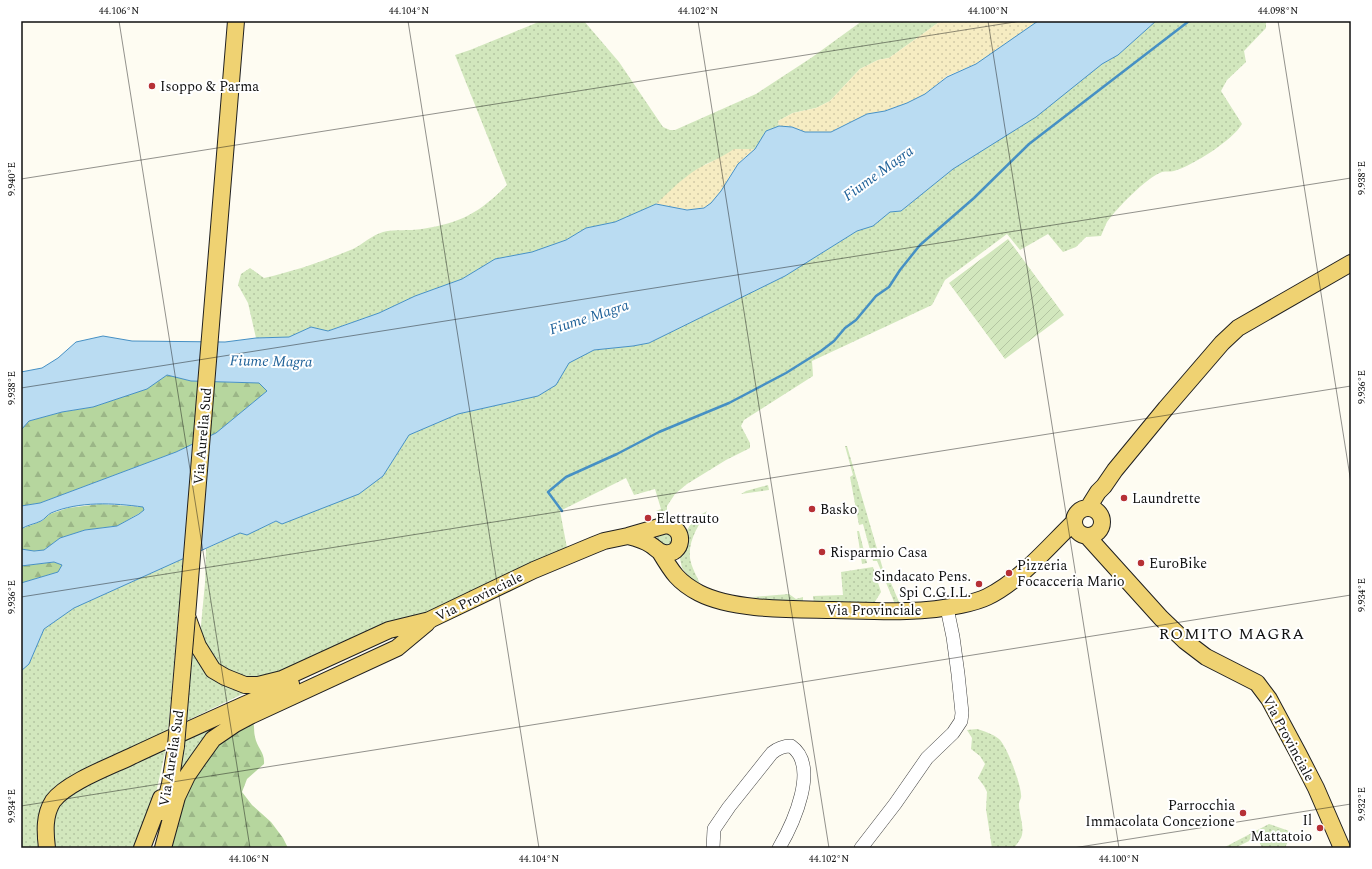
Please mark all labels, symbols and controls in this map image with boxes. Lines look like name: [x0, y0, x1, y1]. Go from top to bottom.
text: 44.106°N: [99, 3, 139, 19]
text: 44.104°N: [389, 3, 429, 19]
text: 44.102°N: [678, 3, 718, 19]
text: 44.100°N: [968, 3, 1008, 19]
text: 44.098°N: [1258, 3, 1298, 19]
place label: Isoppo & Parma: [160, 76, 259, 97]
marker: Isoppo & Parma: [147, 81, 157, 91]
water label: Fiume Magra: [838, 140, 919, 207]
text: 9.938°E: [1354, 161, 1370, 195]
text: 9.940°E: [4, 162, 20, 196]
water label: Fiume Magra: [546, 294, 632, 341]
water label: Fiume Magra: [229, 349, 313, 374]
text: 9.936°E: [1354, 370, 1370, 404]
text: 9.938°E: [4, 371, 20, 405]
street label: Via Aurelia Sud: [188, 386, 217, 486]
place label: Laundrette: [1132, 488, 1201, 509]
marker: Laundrette: [1119, 493, 1129, 503]
place label: Basko: [820, 499, 857, 520]
marker: Basko: [807, 504, 817, 514]
place label: Elettrauto: [656, 508, 719, 529]
marker: Elettrauto: [643, 513, 653, 523]
place label: Risparmio Casa: [830, 542, 928, 563]
marker: Risparmio Casa: [817, 547, 827, 557]
place label: EuroBike: [1149, 553, 1207, 574]
place label: Pizzeria Focacceria Mario: [1017, 555, 1125, 592]
marker: EuroBike: [1136, 558, 1146, 568]
street label: Via Provinciale: [432, 566, 527, 627]
place label: Sindacato Pens. Spi C.G.I.L.: [874, 566, 971, 603]
marker: Pizzeria Focacceria Mario: [1004, 568, 1014, 578]
text: 9.934°E: [1354, 578, 1370, 612]
marker: Sindacato Pens. Spi C.G.I.L.: [974, 579, 984, 589]
text: 9.936°E: [4, 580, 20, 614]
street label: Via Provinciale: [826, 600, 922, 621]
district label: ROMITO MAGRA: [1159, 622, 1305, 646]
street label: Via Provinciale: [1257, 691, 1320, 785]
street label: Via Aurelia Sud: [153, 708, 190, 808]
text: 9.932°E: [1354, 787, 1370, 821]
text: 9.934°E: [4, 789, 20, 823]
place label: Parrocchia Immacolata Concezione: [1085, 795, 1235, 832]
marker: Parrocchia Immacolata Concezione: [1238, 808, 1248, 818]
place label: Il Mattatoio: [1251, 810, 1312, 847]
marker: Il Mattatoio: [1315, 823, 1325, 833]
text: 44.106°N: [229, 851, 269, 867]
text: 44.104°N: [519, 851, 559, 867]
text: 44.102°N: [809, 851, 849, 867]
text: 44.100°N: [1099, 851, 1139, 867]

